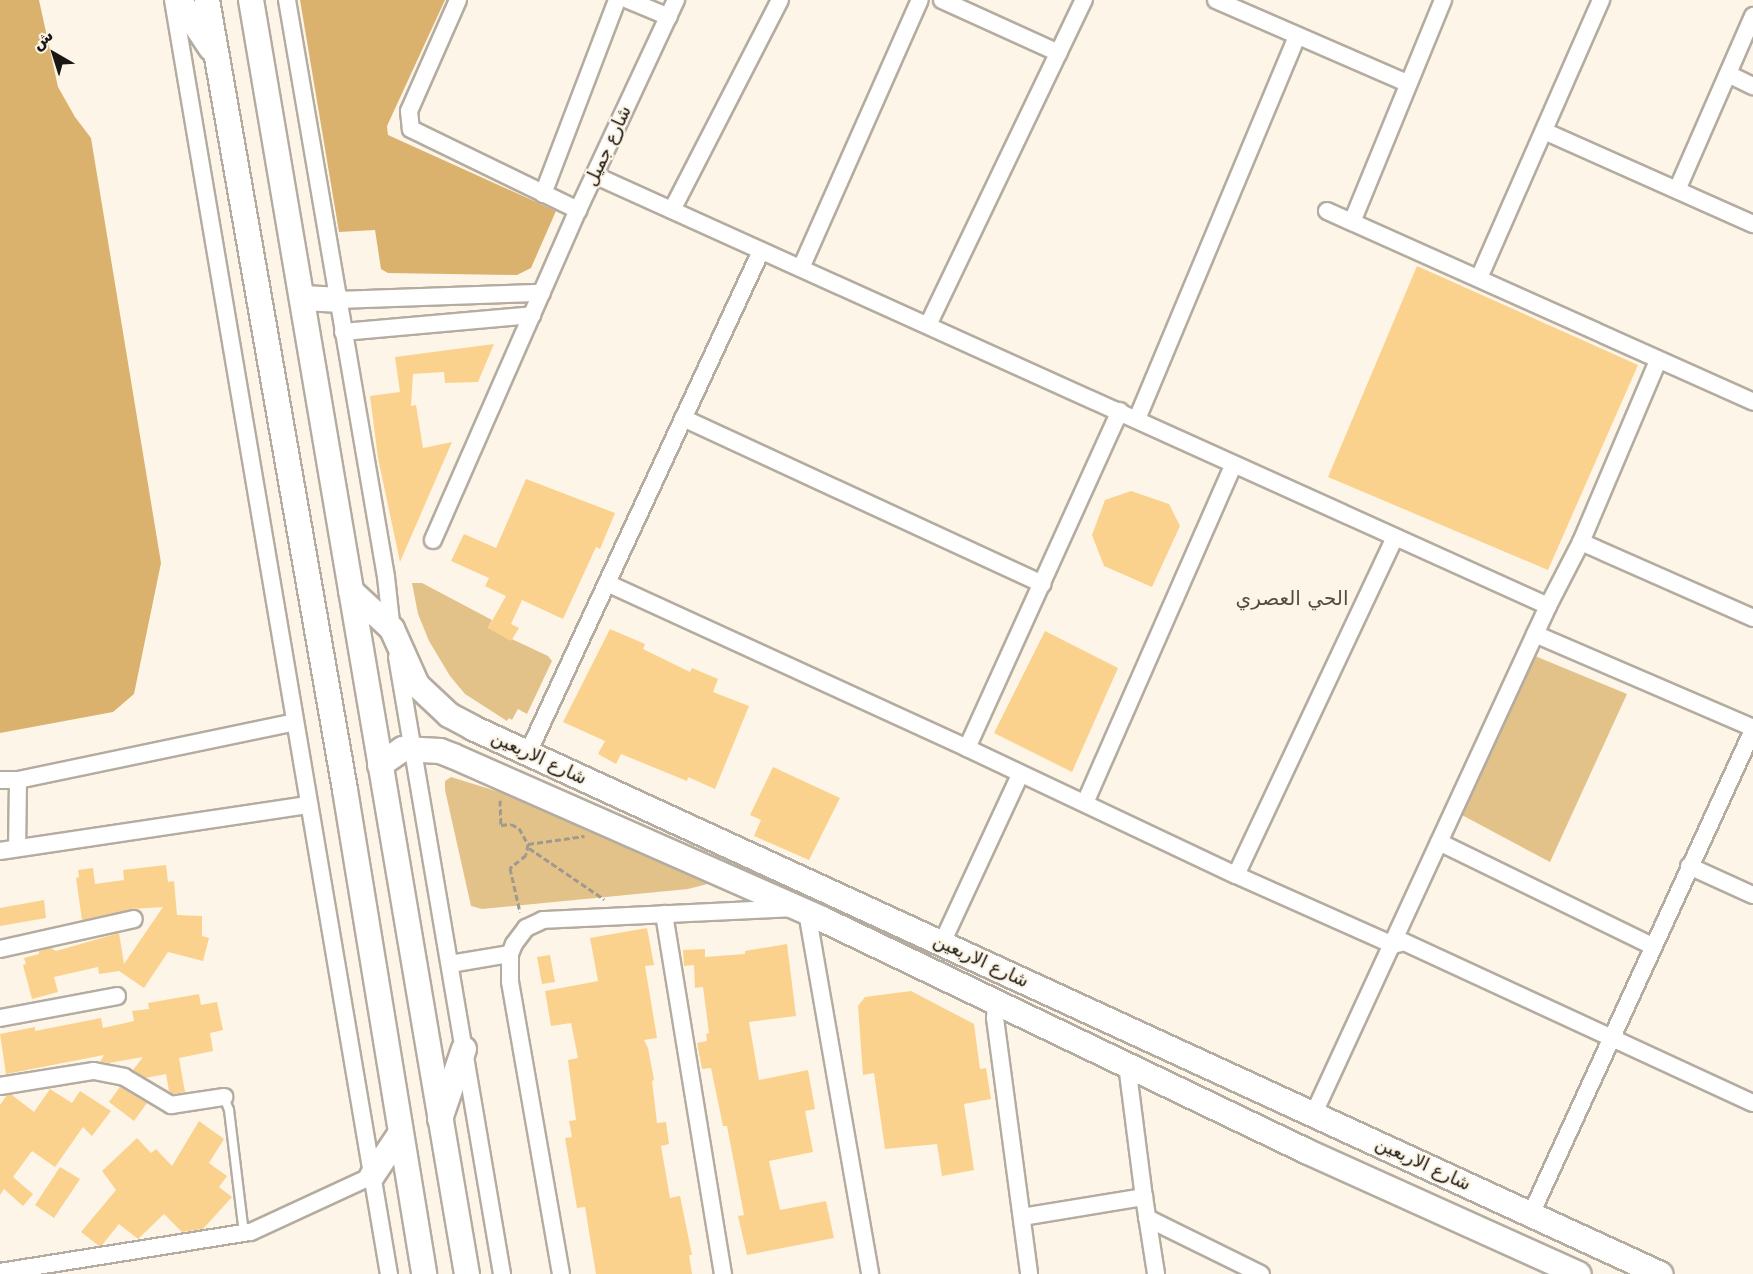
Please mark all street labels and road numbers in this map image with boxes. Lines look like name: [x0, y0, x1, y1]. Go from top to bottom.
street label: شارع جميل: [580, 102, 636, 190]
street label: شارع الاربعين: [488, 727, 590, 789]
street label: شارع الاربعين: [930, 930, 1032, 992]
street label: شارع الاربعين: [1372, 1133, 1474, 1195]

